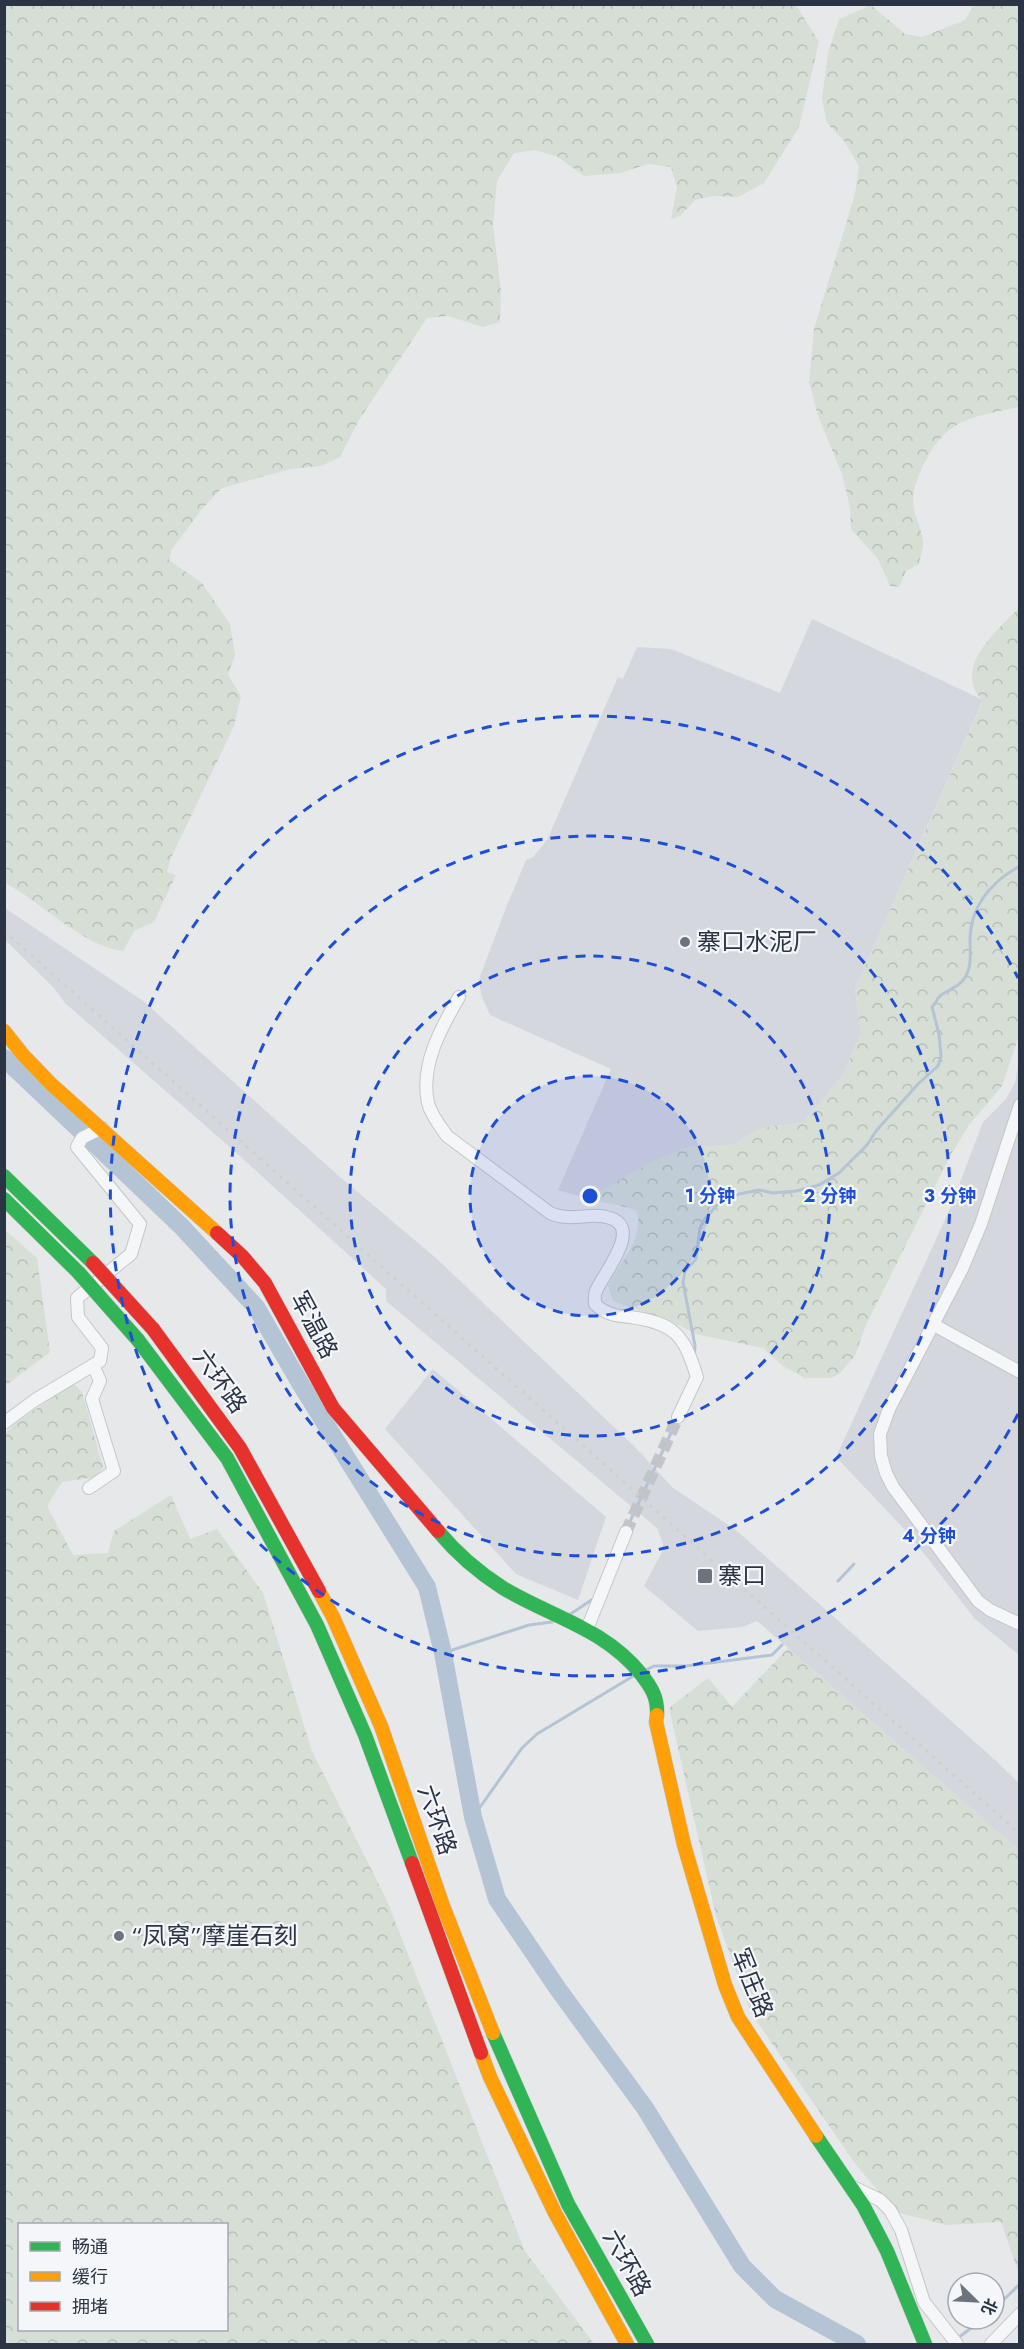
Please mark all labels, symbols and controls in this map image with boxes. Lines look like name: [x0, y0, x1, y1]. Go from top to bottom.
place label: 寨口水泥厂: [697, 924, 817, 959]
marker: 寨口水泥厂: [678, 935, 692, 949]
text: 1 分钟: [685, 1183, 735, 1209]
text: 2 分钟: [803, 1183, 857, 1209]
text: 3 分钟: [924, 1183, 976, 1209]
centre of rings: [580, 1186, 600, 1206]
street label: 军温路: [282, 1285, 347, 1365]
street label: 六环路: [185, 1341, 256, 1420]
text: 4 分钟: [902, 1523, 956, 1549]
place label: 寨口: [718, 1558, 766, 1593]
marker: 寨口: [696, 1567, 714, 1585]
street label: 六环路: [409, 1780, 466, 1860]
place label: “凤窝”摩崖石刻: [131, 1918, 298, 1953]
marker: “凤窝”摩崖石刻: [112, 1929, 126, 1943]
street label: 军庄路: [723, 1943, 782, 2023]
legend: [18, 2223, 228, 2331]
street label: 六环路: [595, 2223, 660, 2303]
text: 畅通: [72, 2234, 108, 2260]
text: 缓行: [72, 2264, 108, 2290]
north arrow: [946, 2271, 1006, 2331]
text: 拥堵: [72, 2294, 108, 2320]
text: 北: [975, 2295, 1003, 2319]

